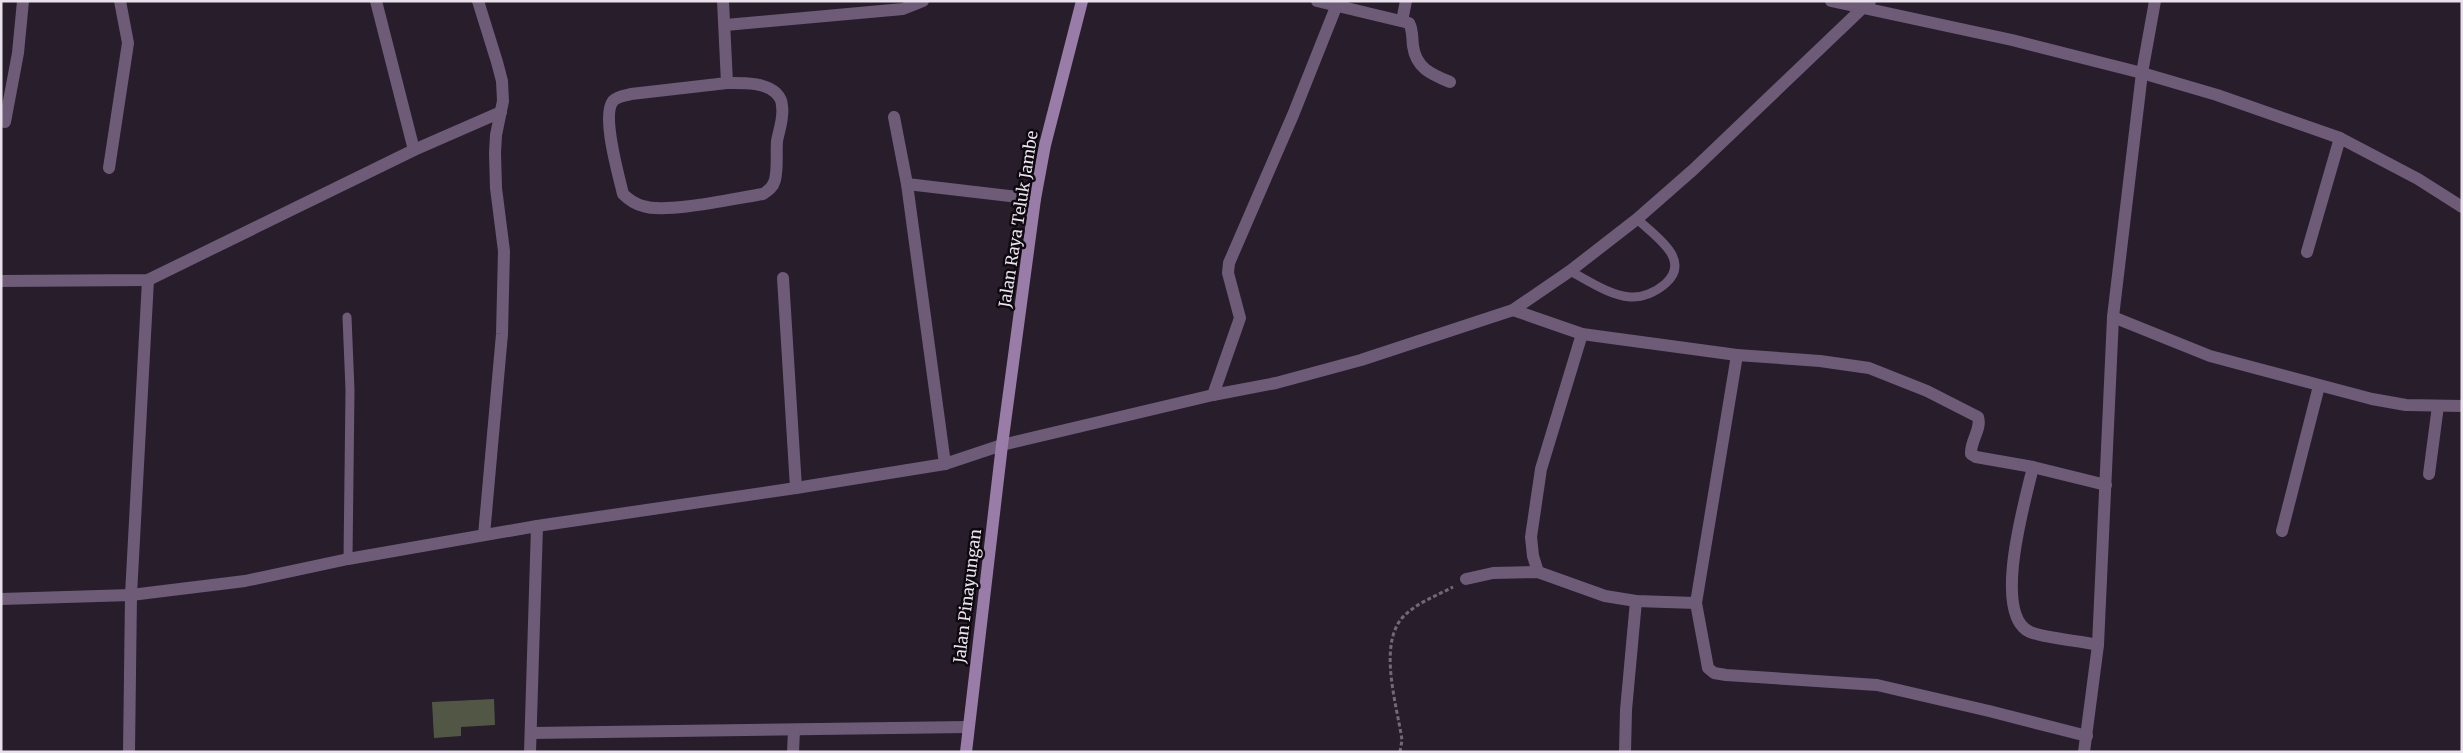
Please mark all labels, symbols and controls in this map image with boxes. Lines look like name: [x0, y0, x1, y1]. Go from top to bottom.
street label: Jalan Raya Teluk Jambe: [994, 129, 1042, 310]
street label: Jalan Pinayungan: [949, 527, 985, 665]

